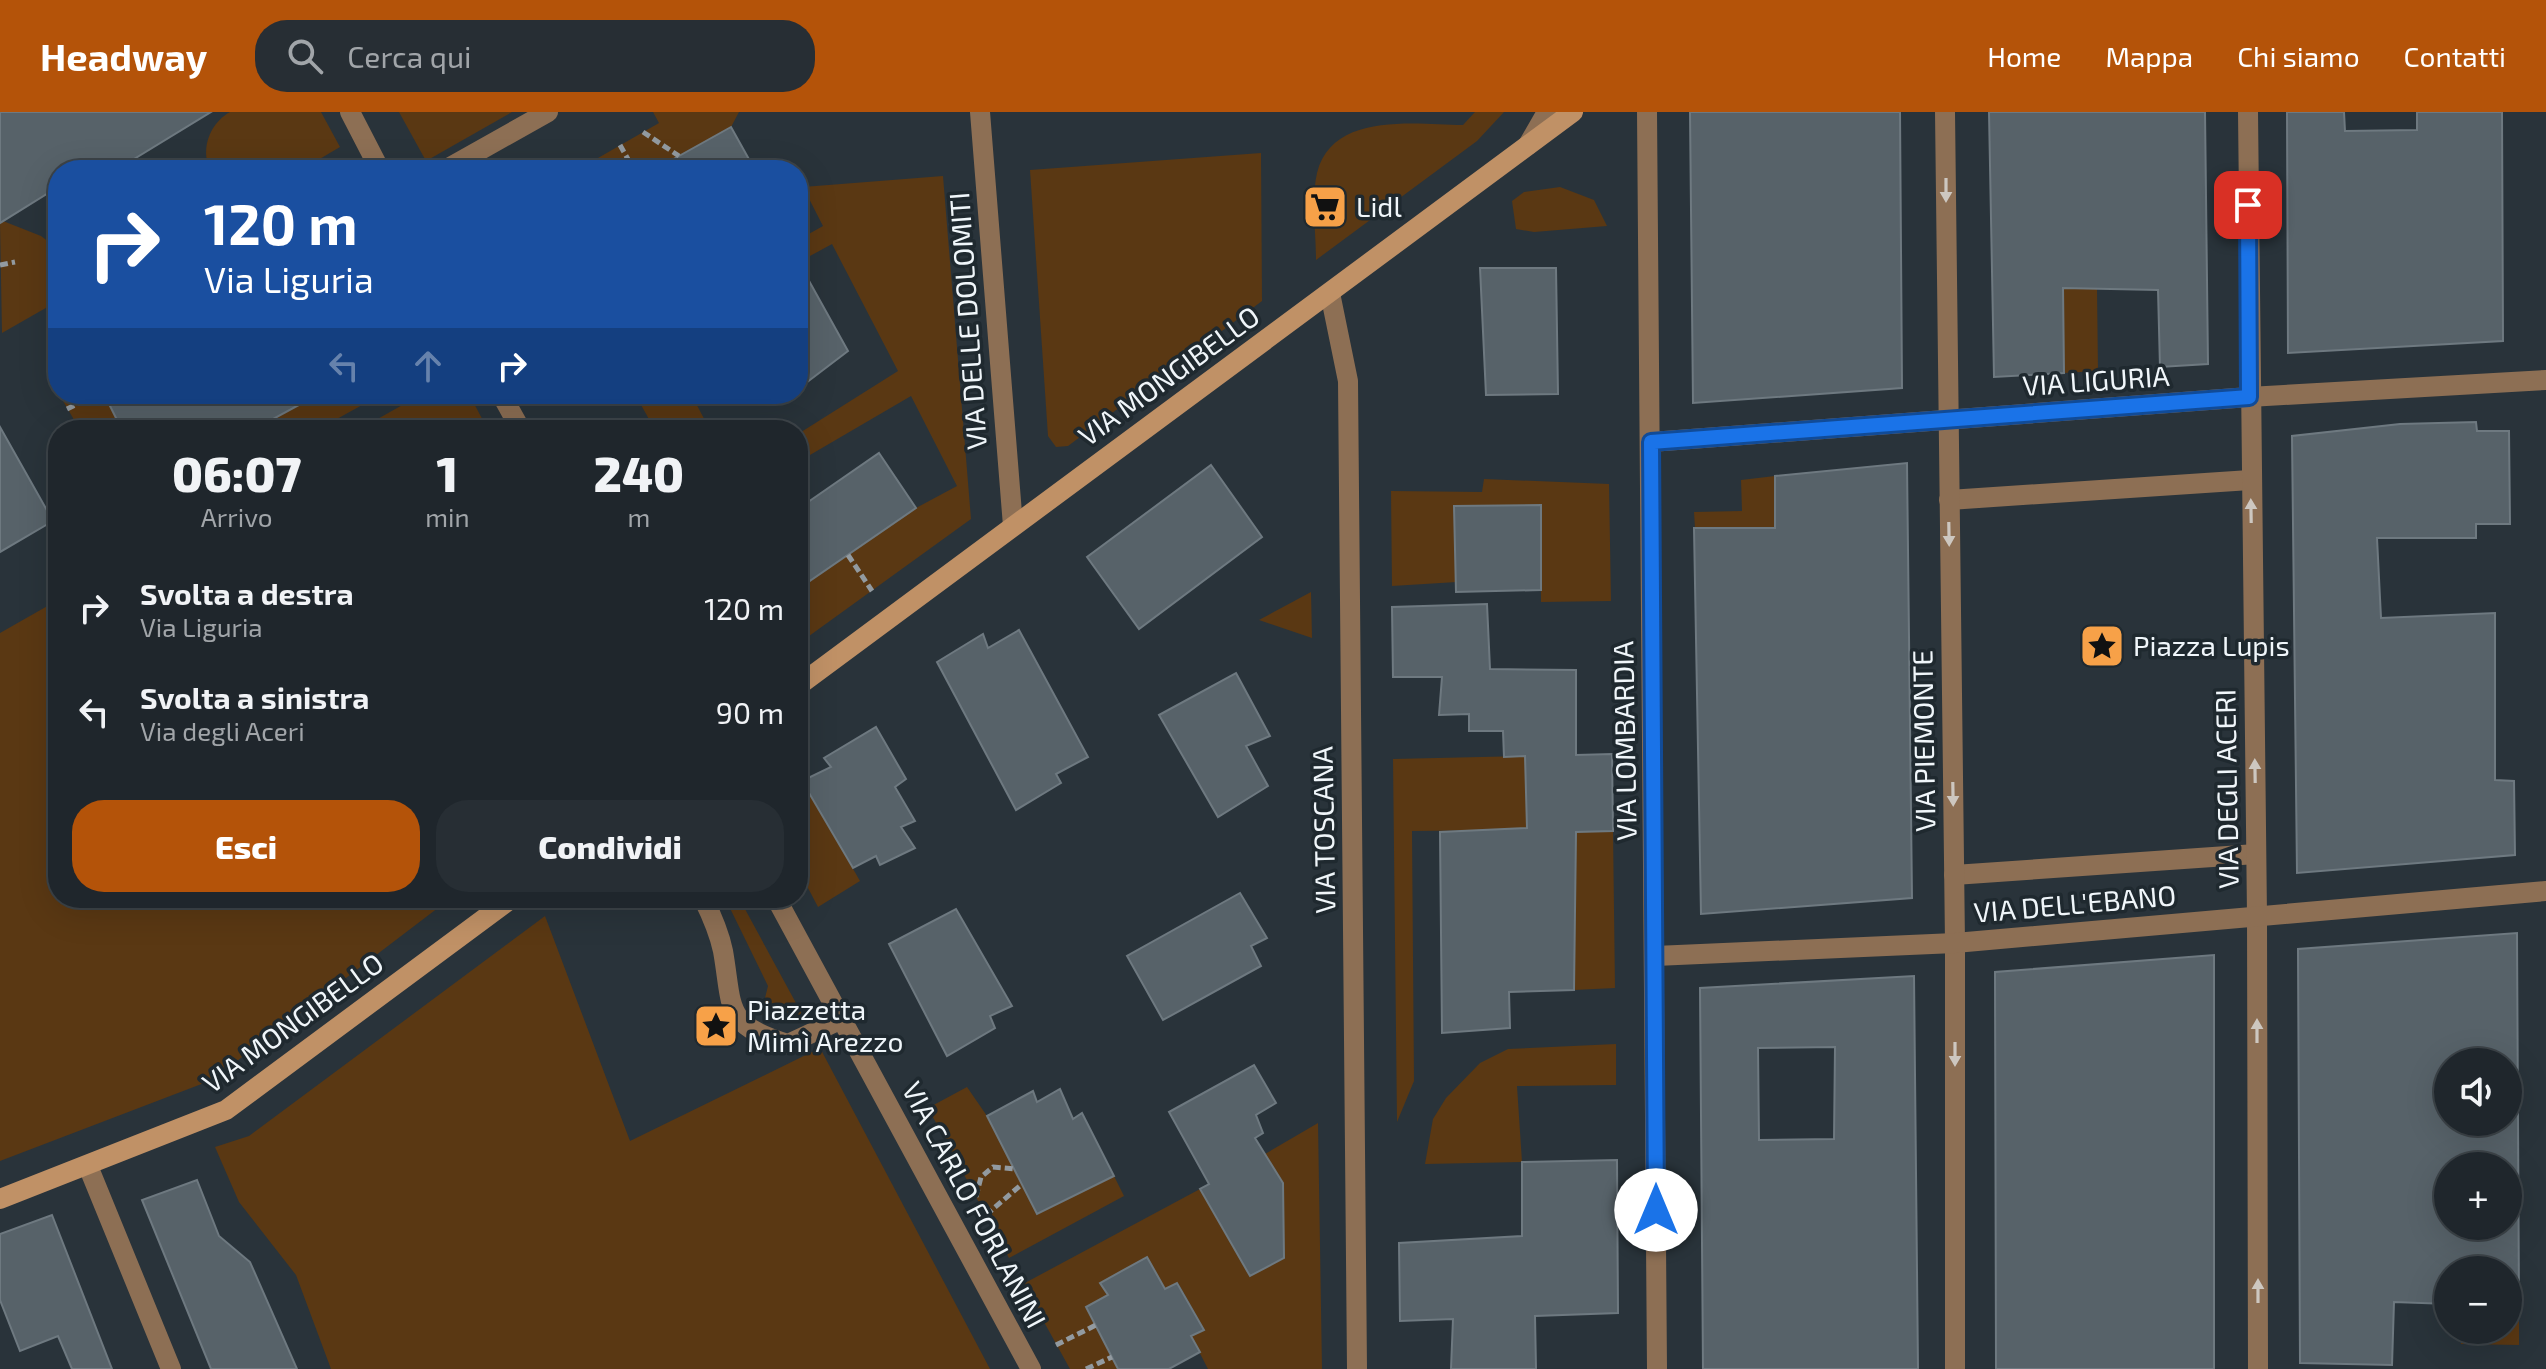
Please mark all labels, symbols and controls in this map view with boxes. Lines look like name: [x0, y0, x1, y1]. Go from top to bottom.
search box: [255, 20, 815, 92]
text: Headway: [40, 33, 207, 79]
icon: search: [283, 34, 327, 78]
text: Cerca qui: [347, 38, 472, 74]
text: Home: [1987, 39, 2061, 73]
text: Mappa: [2105, 39, 2193, 73]
text: Chi siamo: [2237, 39, 2360, 73]
text: Contatti: [2404, 39, 2506, 73]
pin: [2214, 171, 2282, 239]
one-way arrow: [1940, 178, 1952, 203]
supermarket icon: Lidl: [1301, 183, 1349, 231]
icon: arrive: [2226, 183, 2270, 227]
text: 120 m: [204, 189, 358, 256]
place label: Lidl: [1356, 189, 1402, 223]
street label: VIA DELLE DOLOMITI: [941, 191, 993, 451]
icon: right: [72, 192, 176, 296]
text: Via Liguria: [204, 257, 374, 300]
street label: VIA MONGIBELLO: [1071, 298, 1266, 452]
icon: left: [322, 344, 366, 388]
icon: ahead: [406, 344, 450, 388]
icon: right: [490, 344, 534, 388]
street label: VIA LIGURIA: [2021, 358, 2171, 402]
text: 06:07: [172, 444, 301, 502]
text: 1: [437, 444, 458, 502]
text: 240: [594, 444, 684, 502]
one-way arrow: [2244, 498, 2257, 523]
text: Arrivo: [201, 501, 273, 532]
text: min: [425, 501, 470, 532]
text: m: [627, 501, 650, 532]
one-way arrow: [1943, 522, 1955, 547]
text: Svolta a destra: [140, 575, 354, 611]
icon: right: [72, 586, 116, 630]
text: 120 m: [704, 590, 784, 626]
text: Via Liguria: [140, 611, 263, 642]
place icon: Piazza Lupis: [2078, 622, 2126, 670]
place label: Piazza Lupis: [2133, 628, 2290, 662]
street label: VIA LOMBARDIA: [1605, 640, 1643, 841]
street label: VIA PIEMONTE: [1904, 650, 1942, 832]
text: Svolta a sinistra: [140, 679, 369, 715]
street label: VIA DEGLI ACERI: [2207, 689, 2245, 889]
icon: left: [72, 690, 116, 734]
text: 90 m: [716, 694, 784, 730]
text: Via degli Aceri: [140, 715, 305, 746]
street label: VIA TOSCANA: [1305, 745, 1341, 914]
one-way arrow: [2248, 758, 2261, 783]
one-way arrow: [1947, 782, 1959, 807]
button: Esci: [72, 800, 420, 892]
button: Condividi: [436, 800, 784, 892]
street label: VIA DELL'EBANO: [1972, 877, 2177, 929]
street label: VIA MONGIBELLO: [195, 945, 390, 1099]
place label: Piazzetta Mimì Arezzo: [747, 992, 903, 1058]
place icon: Piazzetta Mimì Arezzo: [692, 1002, 740, 1050]
one-way arrow: [2251, 1018, 2263, 1043]
one-way arrow: [1949, 1042, 1961, 1067]
map controls: [2434, 1048, 2522, 1344]
button: sound: [2434, 1048, 2522, 1136]
street label: VIA CARLO FORLANINI: [896, 1076, 1054, 1333]
button: +: [2434, 1152, 2522, 1240]
position arrow: [1614, 1168, 1698, 1252]
button: −: [2434, 1256, 2522, 1344]
one-way arrow: [2252, 1278, 2264, 1303]

